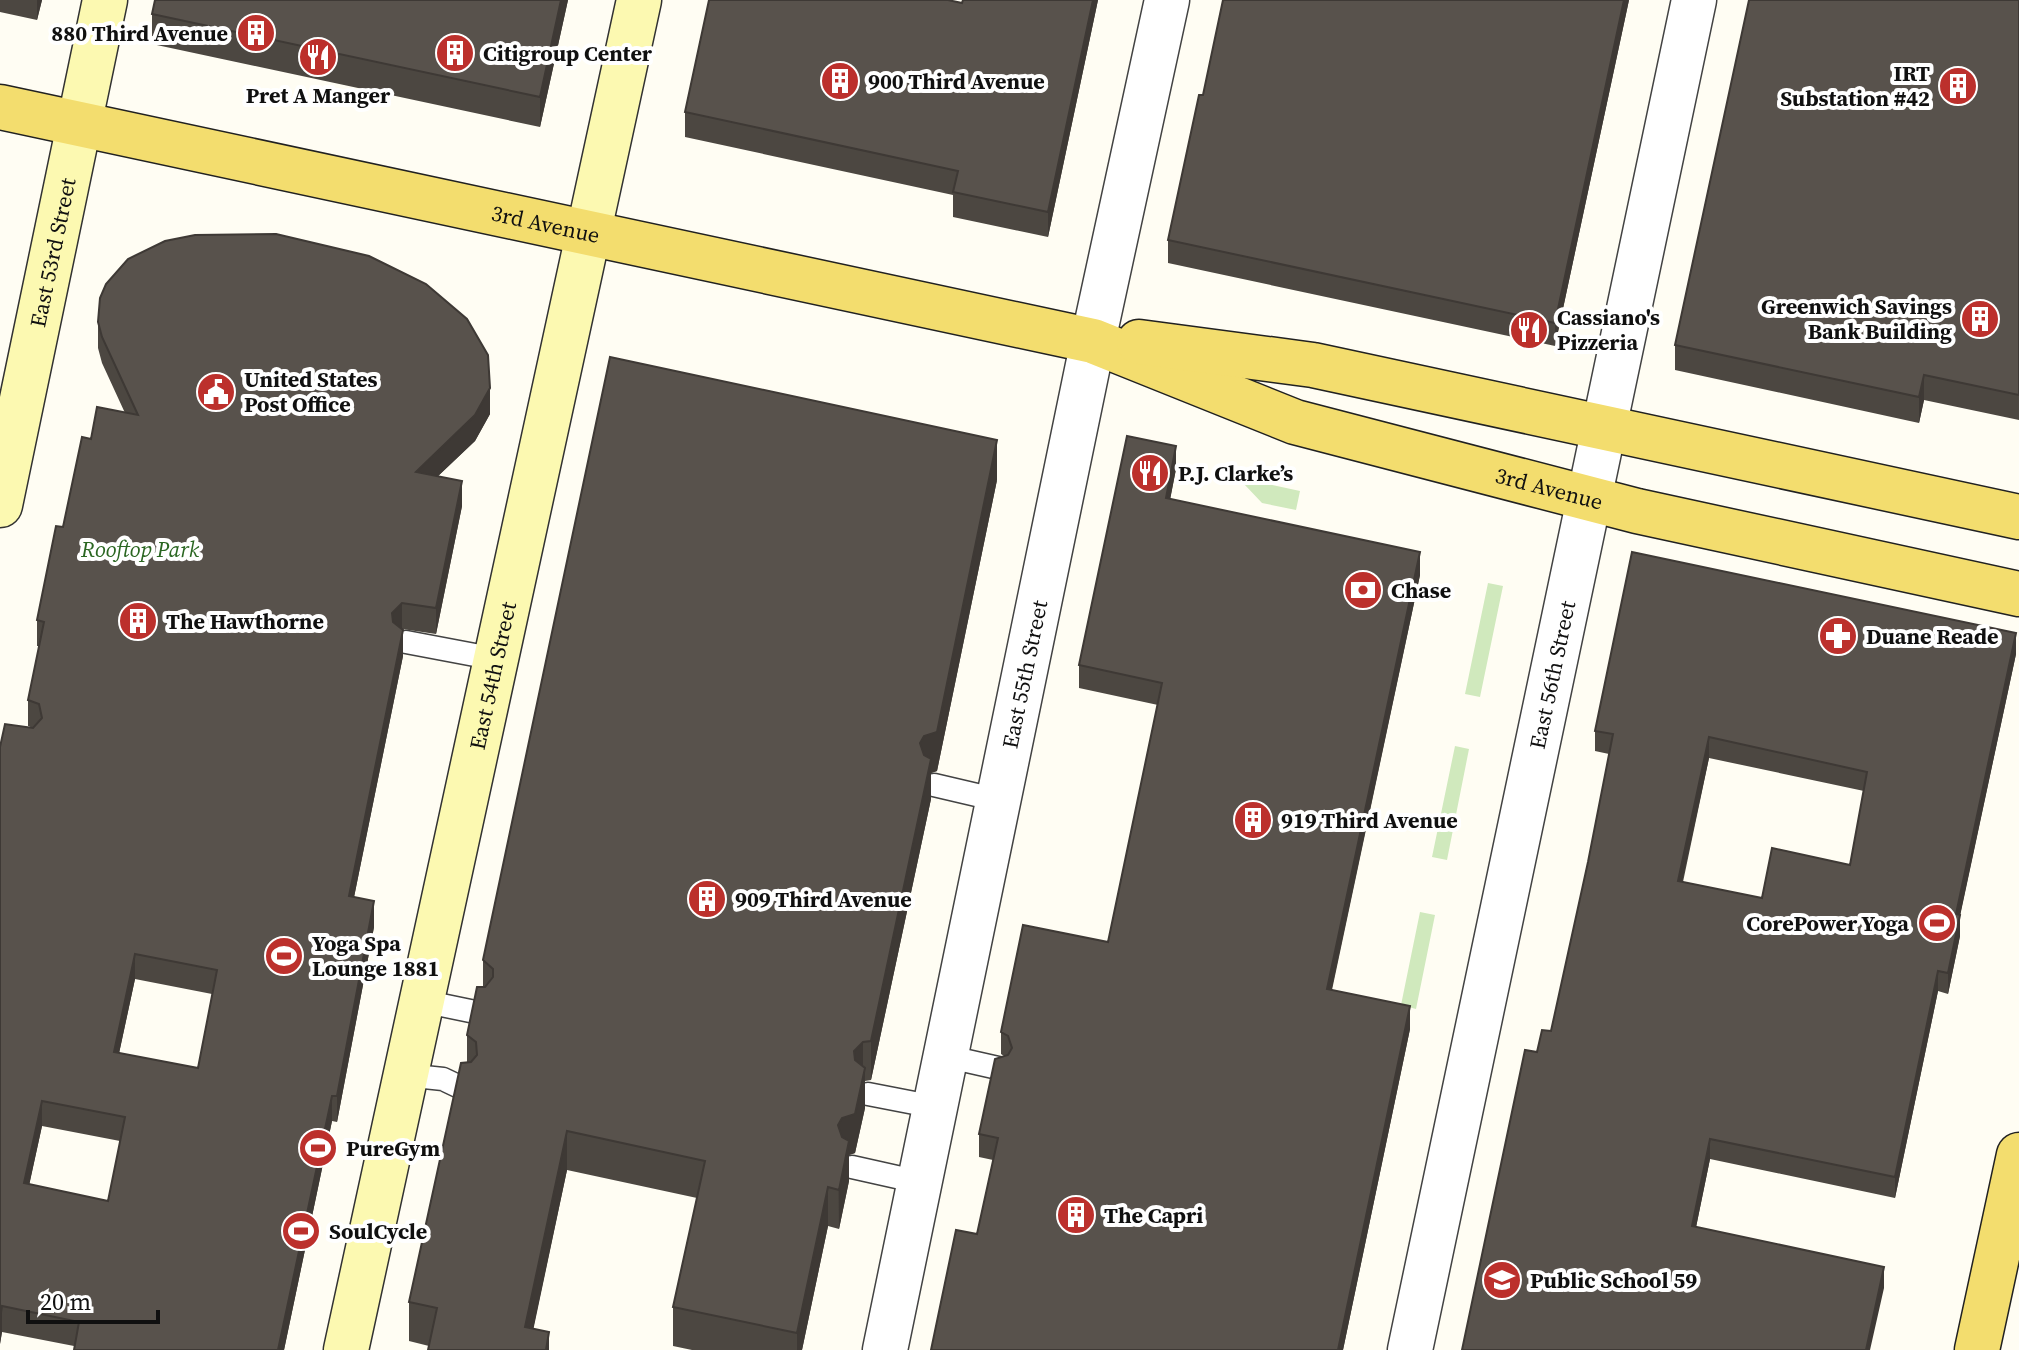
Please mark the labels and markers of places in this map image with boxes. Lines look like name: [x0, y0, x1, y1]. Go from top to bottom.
building icon: 880 Third Avenue: [235, 12, 277, 54]
place label: 880 Third Avenue: [51, 18, 228, 48]
building icon: Citigroup Center: [434, 32, 476, 74]
restaurant icon: Pret A Manger: [297, 36, 339, 78]
place label: Citigroup Center: [483, 38, 653, 68]
place label: IRT Substation #42: [1780, 58, 1930, 113]
building icon: 900 Third Avenue: [819, 60, 861, 102]
building icon: IRT Substation #42: [1937, 65, 1979, 107]
place label: 900 Third Avenue: [868, 66, 1045, 96]
place label: Pret A Manger: [246, 80, 391, 110]
place label: Greenwich Savings Bank Building: [1761, 291, 1952, 346]
building icon: Greenwich Savings Bank Building: [1959, 298, 2001, 340]
place label: Cassiano's Pizzeria: [1557, 302, 1660, 357]
restaurant icon: Cassiano's Pizzeria: [1508, 309, 1550, 351]
place label: United States Post Office: [244, 364, 377, 419]
public building icon: United States Post Office: [195, 371, 237, 413]
restaurant icon: P.J. Clarke’s: [1129, 452, 1171, 494]
place label: P.J. Clarke’s: [1178, 458, 1293, 488]
bank icon: Chase: [1342, 569, 1384, 611]
place label: Chase: [1391, 575, 1451, 605]
building icon: The Hawthorne: [117, 600, 159, 642]
place label: The Hawthorne: [166, 606, 324, 636]
pharmacy icon: Duane Reade: [1817, 615, 1859, 657]
place label: Duane Reade: [1866, 621, 1999, 651]
building icon: 919 Third Avenue: [1232, 799, 1274, 841]
place label: 919 Third Avenue: [1281, 805, 1458, 835]
building icon: 909 Third Avenue: [686, 878, 728, 920]
place label: 909 Third Avenue: [735, 884, 912, 914]
sports icon: CorePower Yoga: [1916, 902, 1958, 944]
place label: CorePower Yoga: [1746, 908, 1909, 938]
place label: Yoga Spa Lounge 1881: [312, 928, 439, 983]
sports icon: Yoga Spa Lounge 1881: [263, 935, 305, 977]
sports icon: PureGym: [297, 1127, 339, 1169]
place label: PureGym: [346, 1133, 440, 1163]
building icon: The Capri: [1055, 1194, 1097, 1236]
place label: The Capri: [1104, 1200, 1203, 1230]
sports icon: SoulCycle: [280, 1210, 322, 1252]
place label: SoulCycle: [329, 1216, 427, 1246]
school or university icon: Public School 59: [1481, 1259, 1523, 1301]
place label: Public School 59: [1530, 1265, 1697, 1295]

